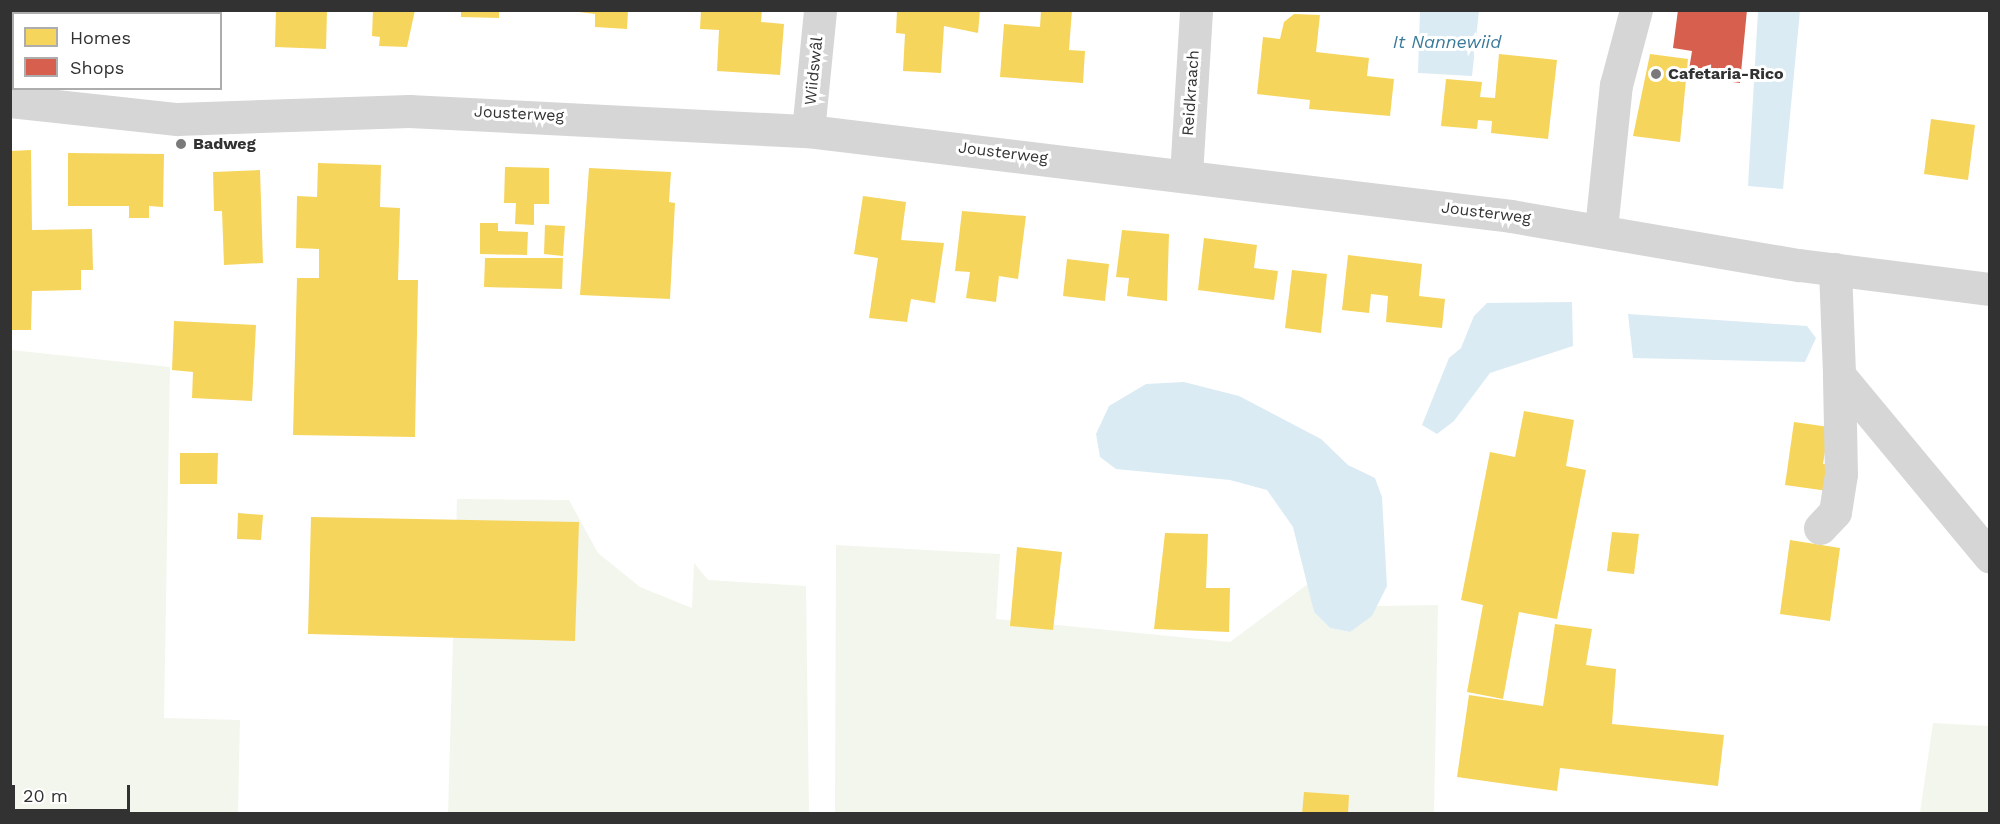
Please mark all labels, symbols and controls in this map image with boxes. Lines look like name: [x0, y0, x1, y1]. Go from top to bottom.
legend: [12, 12, 222, 90]
text: Homes: [70, 27, 131, 48]
water label: It Nannewiid: [1393, 31, 1501, 53]
street label: Wiidswâl: [801, 36, 827, 106]
street label: Reidkraach: [1178, 49, 1204, 137]
text: Shops: [70, 57, 124, 78]
place label: Cafetaria-Rico: [1668, 64, 1784, 84]
marker: Cafetaria-Rico: [1649, 67, 1663, 81]
street label: Jousterweg: [473, 102, 565, 126]
place label: Badweg: [193, 134, 256, 154]
marker: Badweg: [174, 137, 188, 151]
street label: Jousterweg: [957, 138, 1049, 168]
street label: Jousterweg: [1440, 198, 1532, 228]
scale bar: [15, 773, 134, 811]
text: 20 m: [23, 785, 68, 806]

